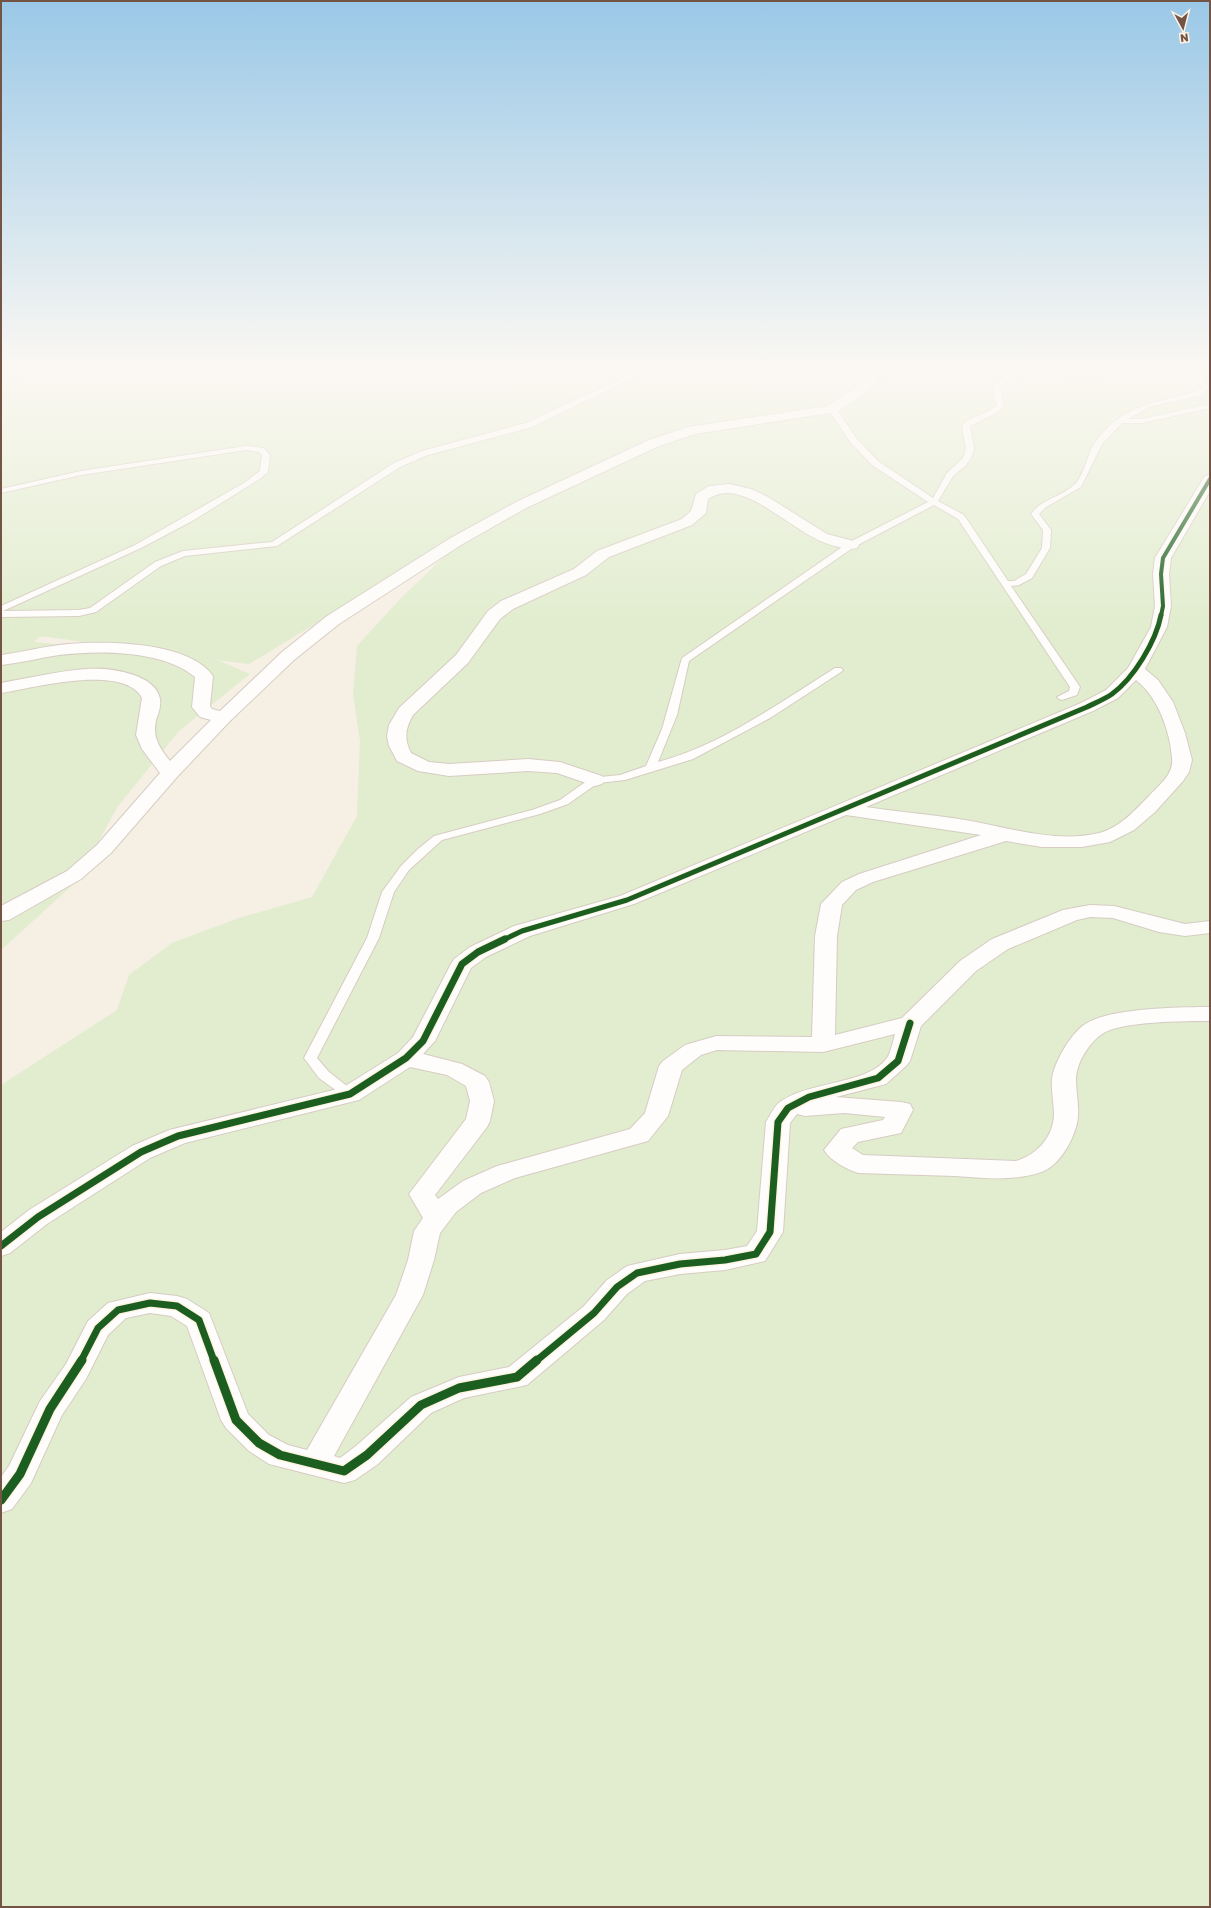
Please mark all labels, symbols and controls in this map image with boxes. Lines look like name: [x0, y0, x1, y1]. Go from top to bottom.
north arrow: [1163, 8, 1203, 48]
text: N: [1179, 31, 1189, 45]

